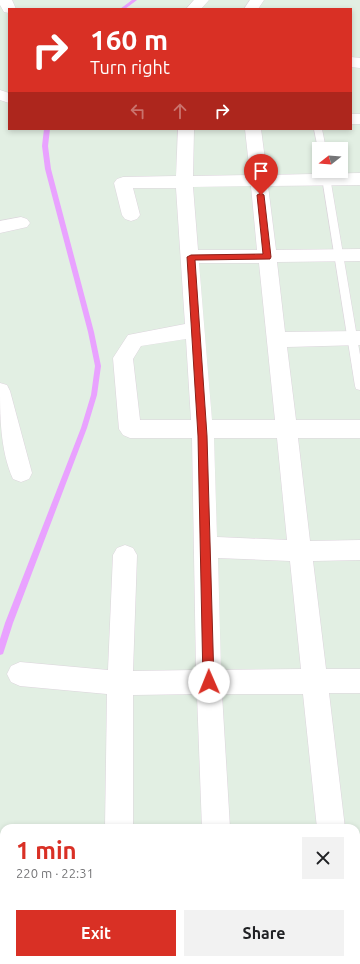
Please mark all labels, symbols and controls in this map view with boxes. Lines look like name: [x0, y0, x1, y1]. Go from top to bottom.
icon: right: [24, 24, 76, 76]
text: 160 m: [90, 24, 168, 55]
text: Turn right: [90, 57, 170, 77]
icon: left: [127, 100, 149, 122]
icon: ahead: [169, 100, 191, 122]
icon: right: [211, 100, 233, 122]
north arrow: [312, 142, 348, 178]
map controls: [312, 142, 348, 178]
pin: [244, 154, 278, 195]
icon: arrive: [250, 160, 272, 182]
position arrow: [188, 661, 230, 703]
text: 1 min: [16, 837, 77, 864]
button: close: [302, 837, 344, 879]
text: 220 m · 22:31: [16, 866, 94, 880]
button: Exit: [16, 910, 176, 956]
button: Share: [184, 910, 344, 956]

